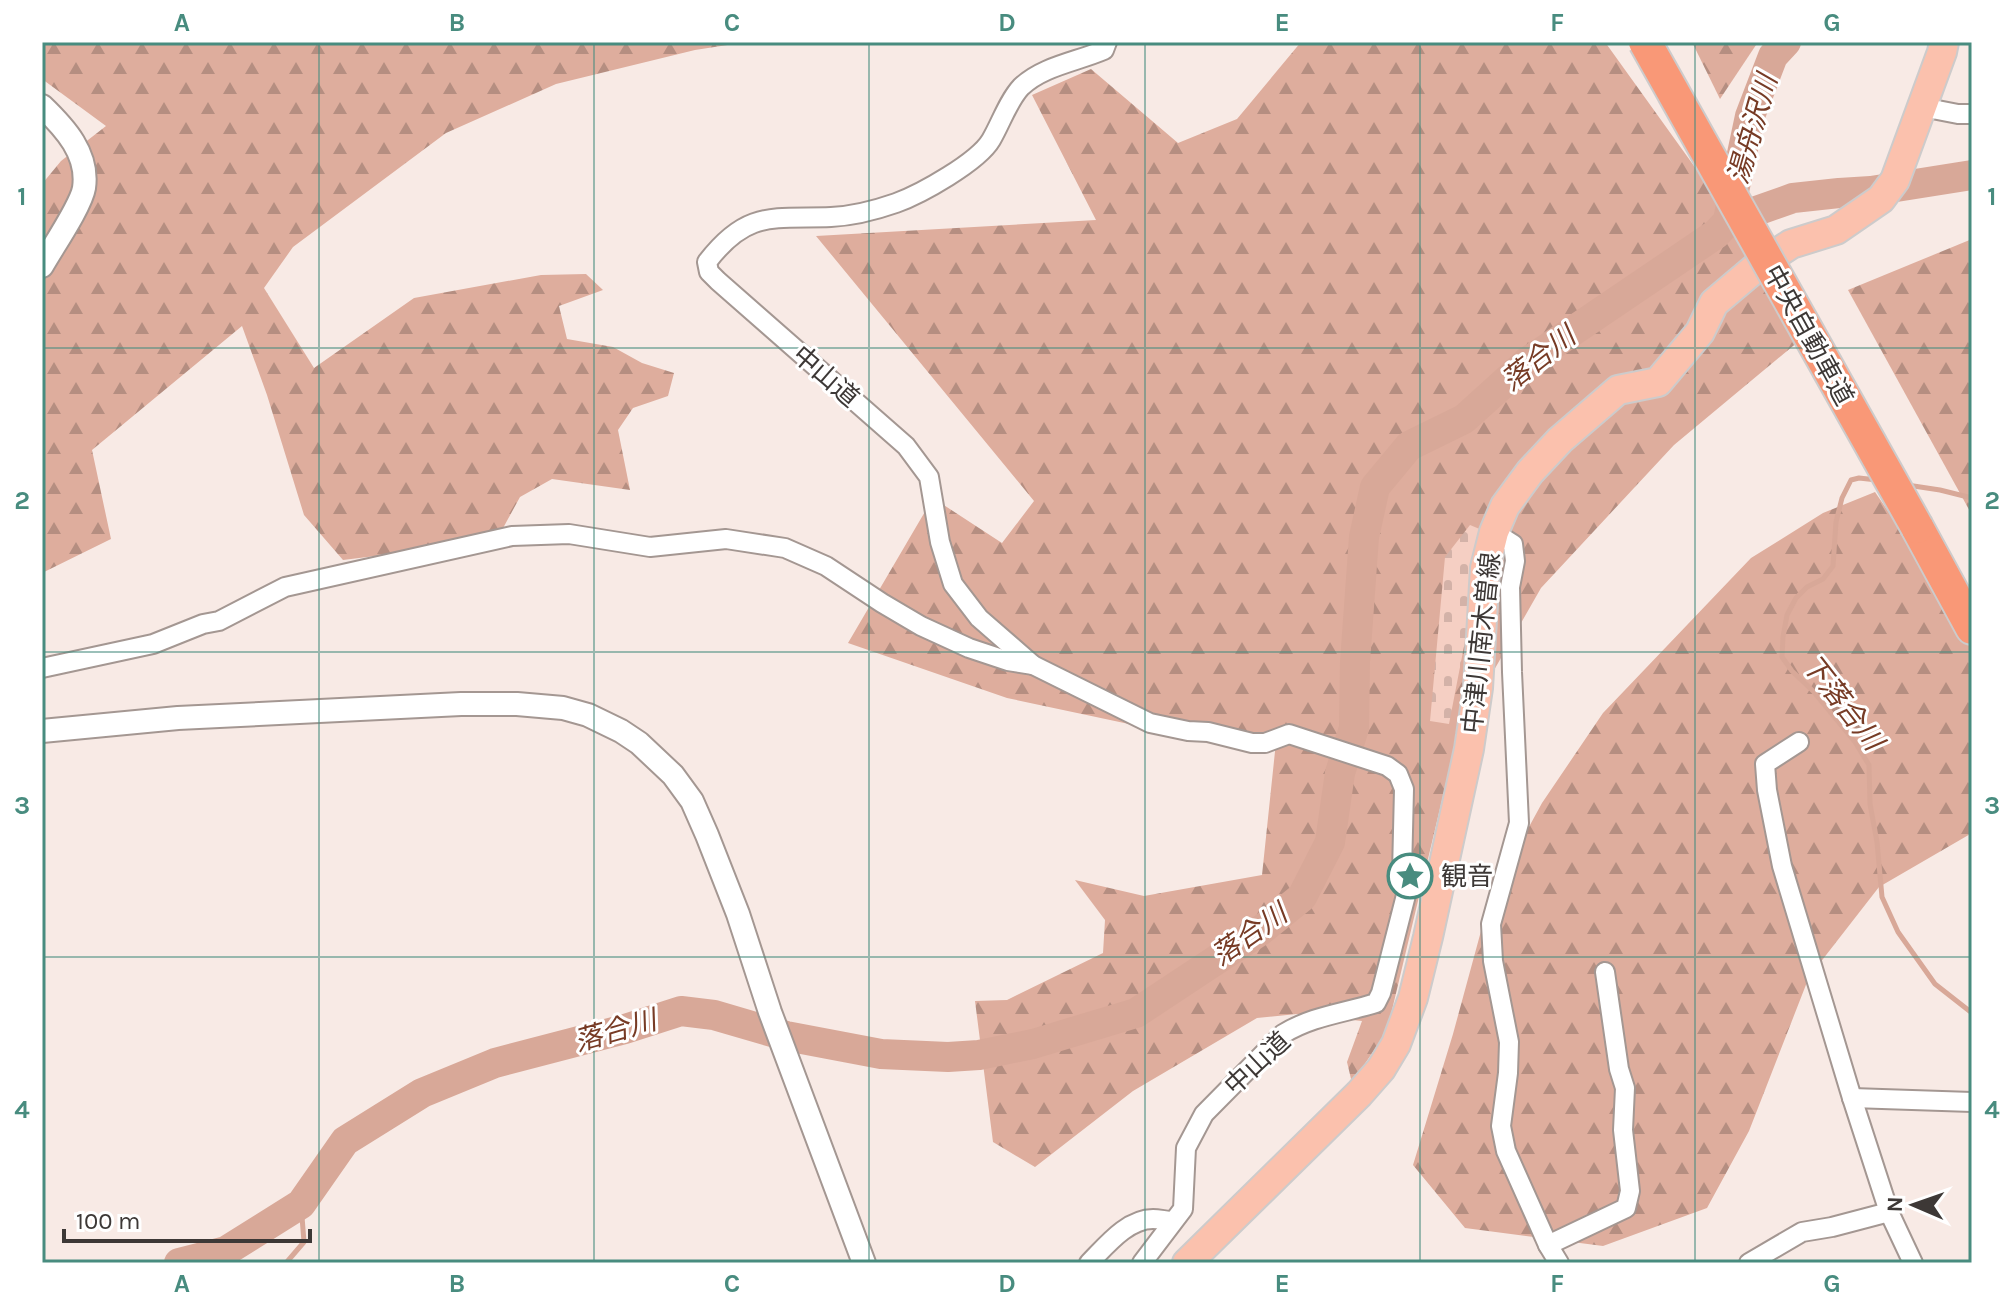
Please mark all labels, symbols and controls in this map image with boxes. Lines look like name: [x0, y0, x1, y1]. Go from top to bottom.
text: A: [174, 7, 190, 38]
text: B: [449, 7, 465, 38]
text: C: [724, 7, 740, 38]
text: D: [998, 7, 1016, 38]
text: E: [1274, 7, 1290, 38]
text: F: [1550, 7, 1564, 38]
text: G: [1823, 7, 1841, 38]
water label: 湯舟沢川: [1721, 68, 1785, 188]
text: 1: [17, 181, 27, 212]
text: 1: [1987, 181, 1997, 212]
street label: 中央自動車道: [1757, 260, 1860, 411]
water label: 落合川: [1495, 318, 1584, 397]
street label: 中山道: [786, 339, 865, 414]
text: 2: [14, 485, 30, 516]
text: 2: [1984, 485, 2000, 516]
street label: 中津川南木曽線: [1457, 551, 1506, 735]
water label: 下落合川: [1795, 648, 1892, 759]
text: 3: [14, 790, 30, 821]
text: 3: [1984, 790, 2000, 821]
place icon: 観音: [1386, 852, 1434, 900]
place label: 観音: [1441, 861, 1493, 892]
water label: 落合川: [1205, 895, 1296, 972]
water label: 落合川: [570, 1002, 663, 1058]
street label: 中山道: [1218, 1025, 1296, 1101]
text: 4: [14, 1094, 30, 1125]
text: 4: [1984, 1094, 2000, 1125]
north arrow: [1874, 1165, 1954, 1245]
scale bar: [64, 1193, 310, 1243]
text: N: [1882, 1196, 1908, 1213]
text: 100 m: [76, 1207, 141, 1235]
text: A: [174, 1268, 190, 1299]
text: B: [449, 1268, 465, 1299]
text: C: [724, 1268, 740, 1299]
text: D: [998, 1268, 1016, 1299]
text: E: [1274, 1268, 1290, 1299]
text: F: [1550, 1268, 1564, 1299]
text: G: [1823, 1268, 1841, 1299]

